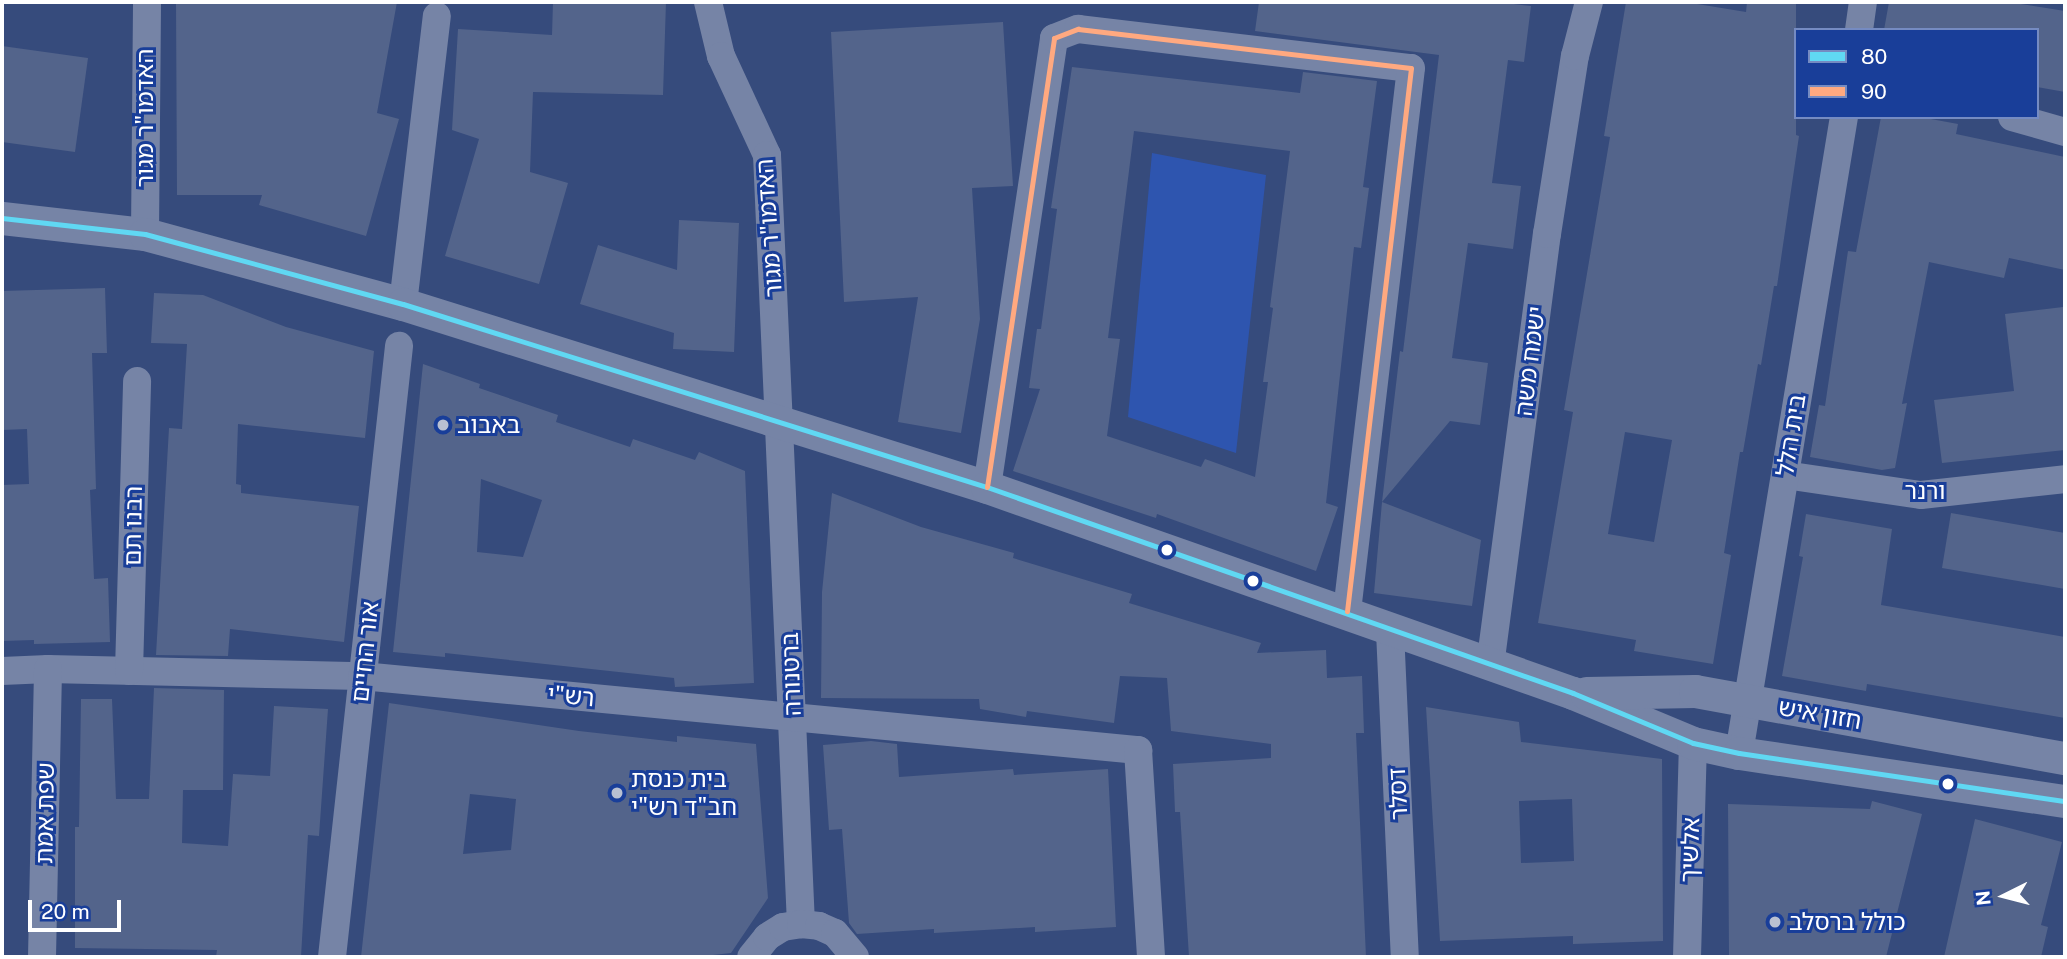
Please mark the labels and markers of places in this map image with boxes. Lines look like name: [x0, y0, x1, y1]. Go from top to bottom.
place label: באבוב: [457, 411, 520, 439]
marker: באבוב: [435, 417, 451, 433]
unlabelled marker: [1160, 543, 1174, 557]
unlabelled marker: [1246, 574, 1260, 588]
place label: בית כנסת חב"ד רש"י: [631, 765, 737, 821]
unlabelled marker: [1941, 777, 1955, 791]
marker: בית כנסת חב"ד רש"י: [609, 785, 625, 801]
place label: כולל ברסלב: [1789, 908, 1906, 936]
marker: כולל ברסלב: [1767, 914, 1783, 930]

